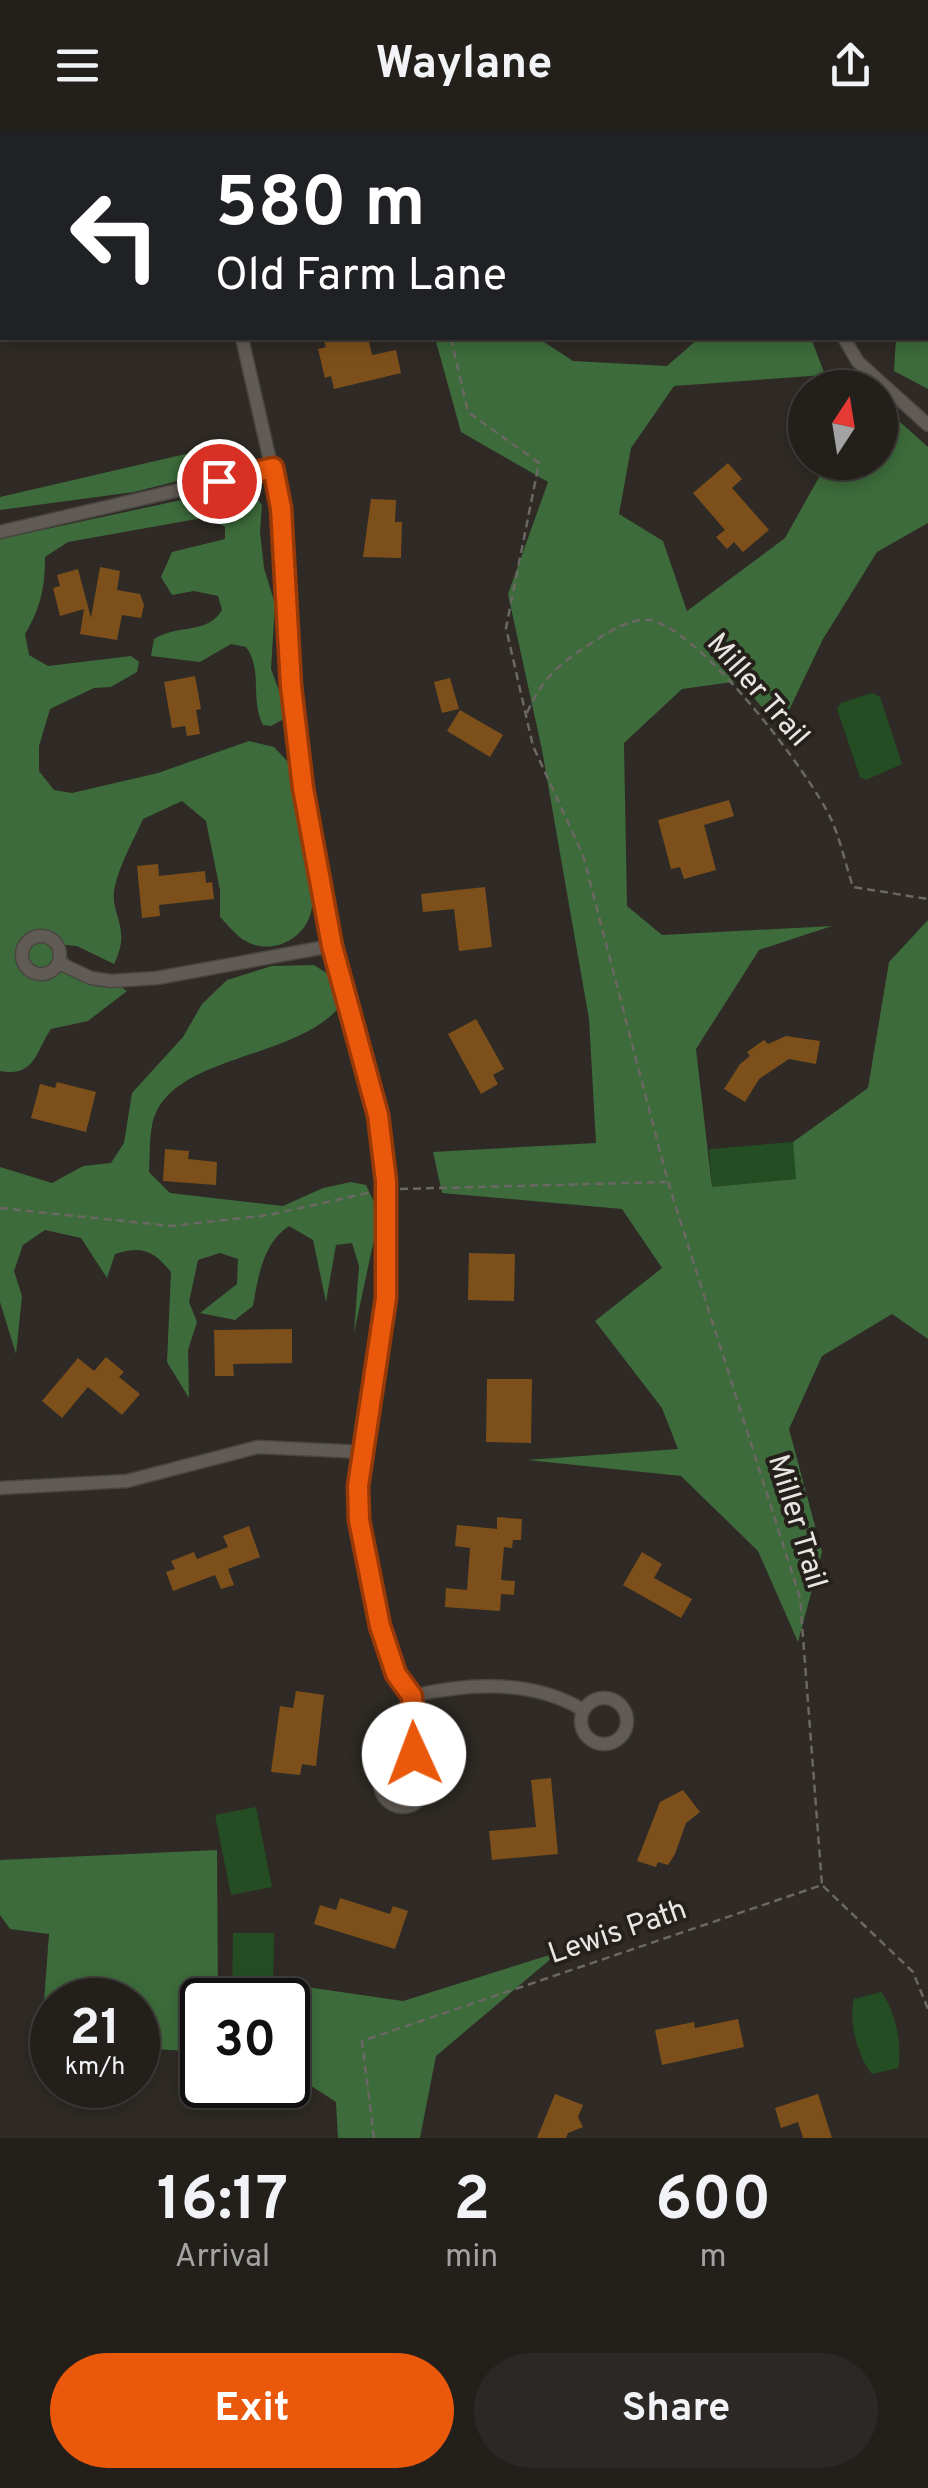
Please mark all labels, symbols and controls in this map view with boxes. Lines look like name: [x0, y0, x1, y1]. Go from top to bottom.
text: Waylane: [376, 37, 552, 94]
icon: menu: [50, 38, 105, 93]
icon: share: [823, 38, 878, 93]
text: 580 m: [215, 162, 426, 251]
icon: left: [50, 170, 180, 300]
text: Old Farm Lane: [215, 249, 507, 306]
north arrow: [788, 370, 898, 480]
map controls: [788, 370, 898, 480]
pin: [177, 439, 262, 524]
icon: arrive: [192, 454, 247, 509]
street label: Miller Trail: [698, 627, 816, 755]
street label: Miller Trail: [758, 1450, 834, 1594]
position arrow: [362, 1702, 466, 1806]
street label: Lewis Path: [544, 1892, 692, 1974]
speed limit sign: 30: [180, 1978, 310, 2108]
text: 21: [70, 1999, 120, 2062]
text: km/h: [65, 2052, 125, 2084]
text: 16:17: [157, 2165, 288, 2241]
text: 2: [453, 2165, 490, 2241]
text: 600: [655, 2165, 771, 2241]
text: Arrival: [175, 2238, 270, 2278]
text: min: [445, 2238, 498, 2278]
text: m: [700, 2238, 727, 2278]
button: Exit: [50, 2353, 454, 2468]
button: Share: [474, 2353, 878, 2468]

